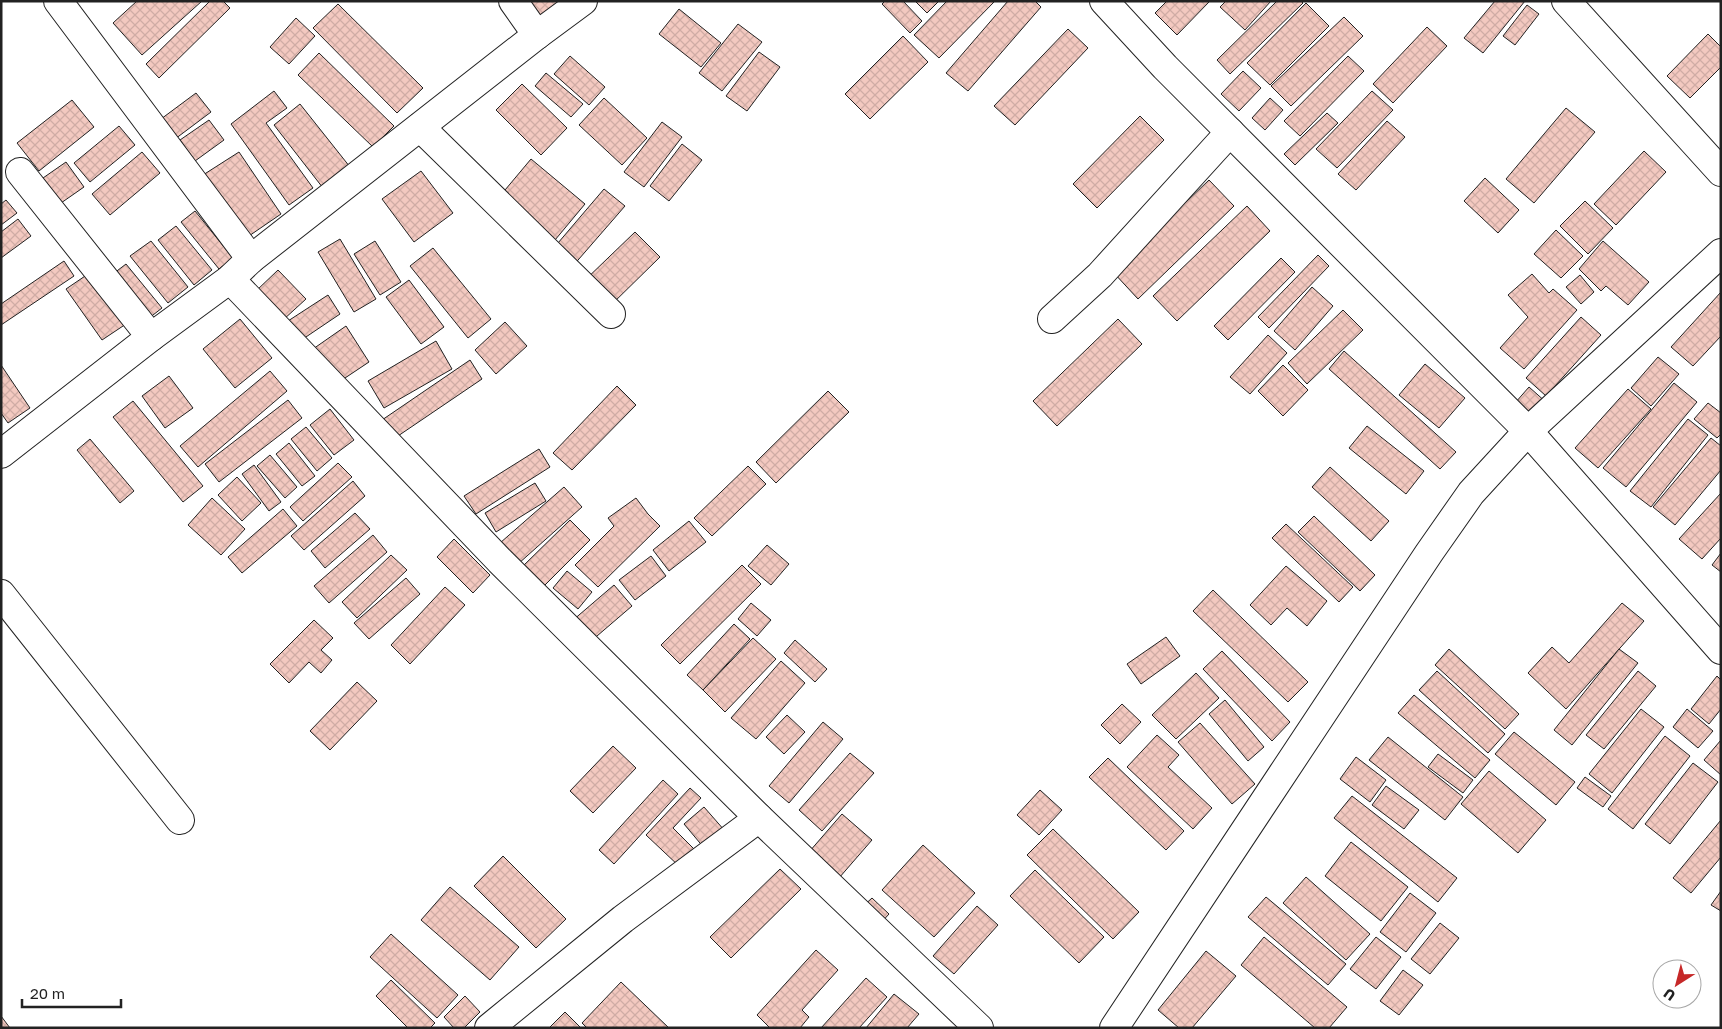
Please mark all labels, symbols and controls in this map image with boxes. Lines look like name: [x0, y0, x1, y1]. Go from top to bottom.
north arrow: [1652, 959, 1702, 1009]
scale bar: [22, 976, 121, 1008]
text: 20 m: [30, 984, 65, 1002]
text: U: [1660, 985, 1678, 1005]

